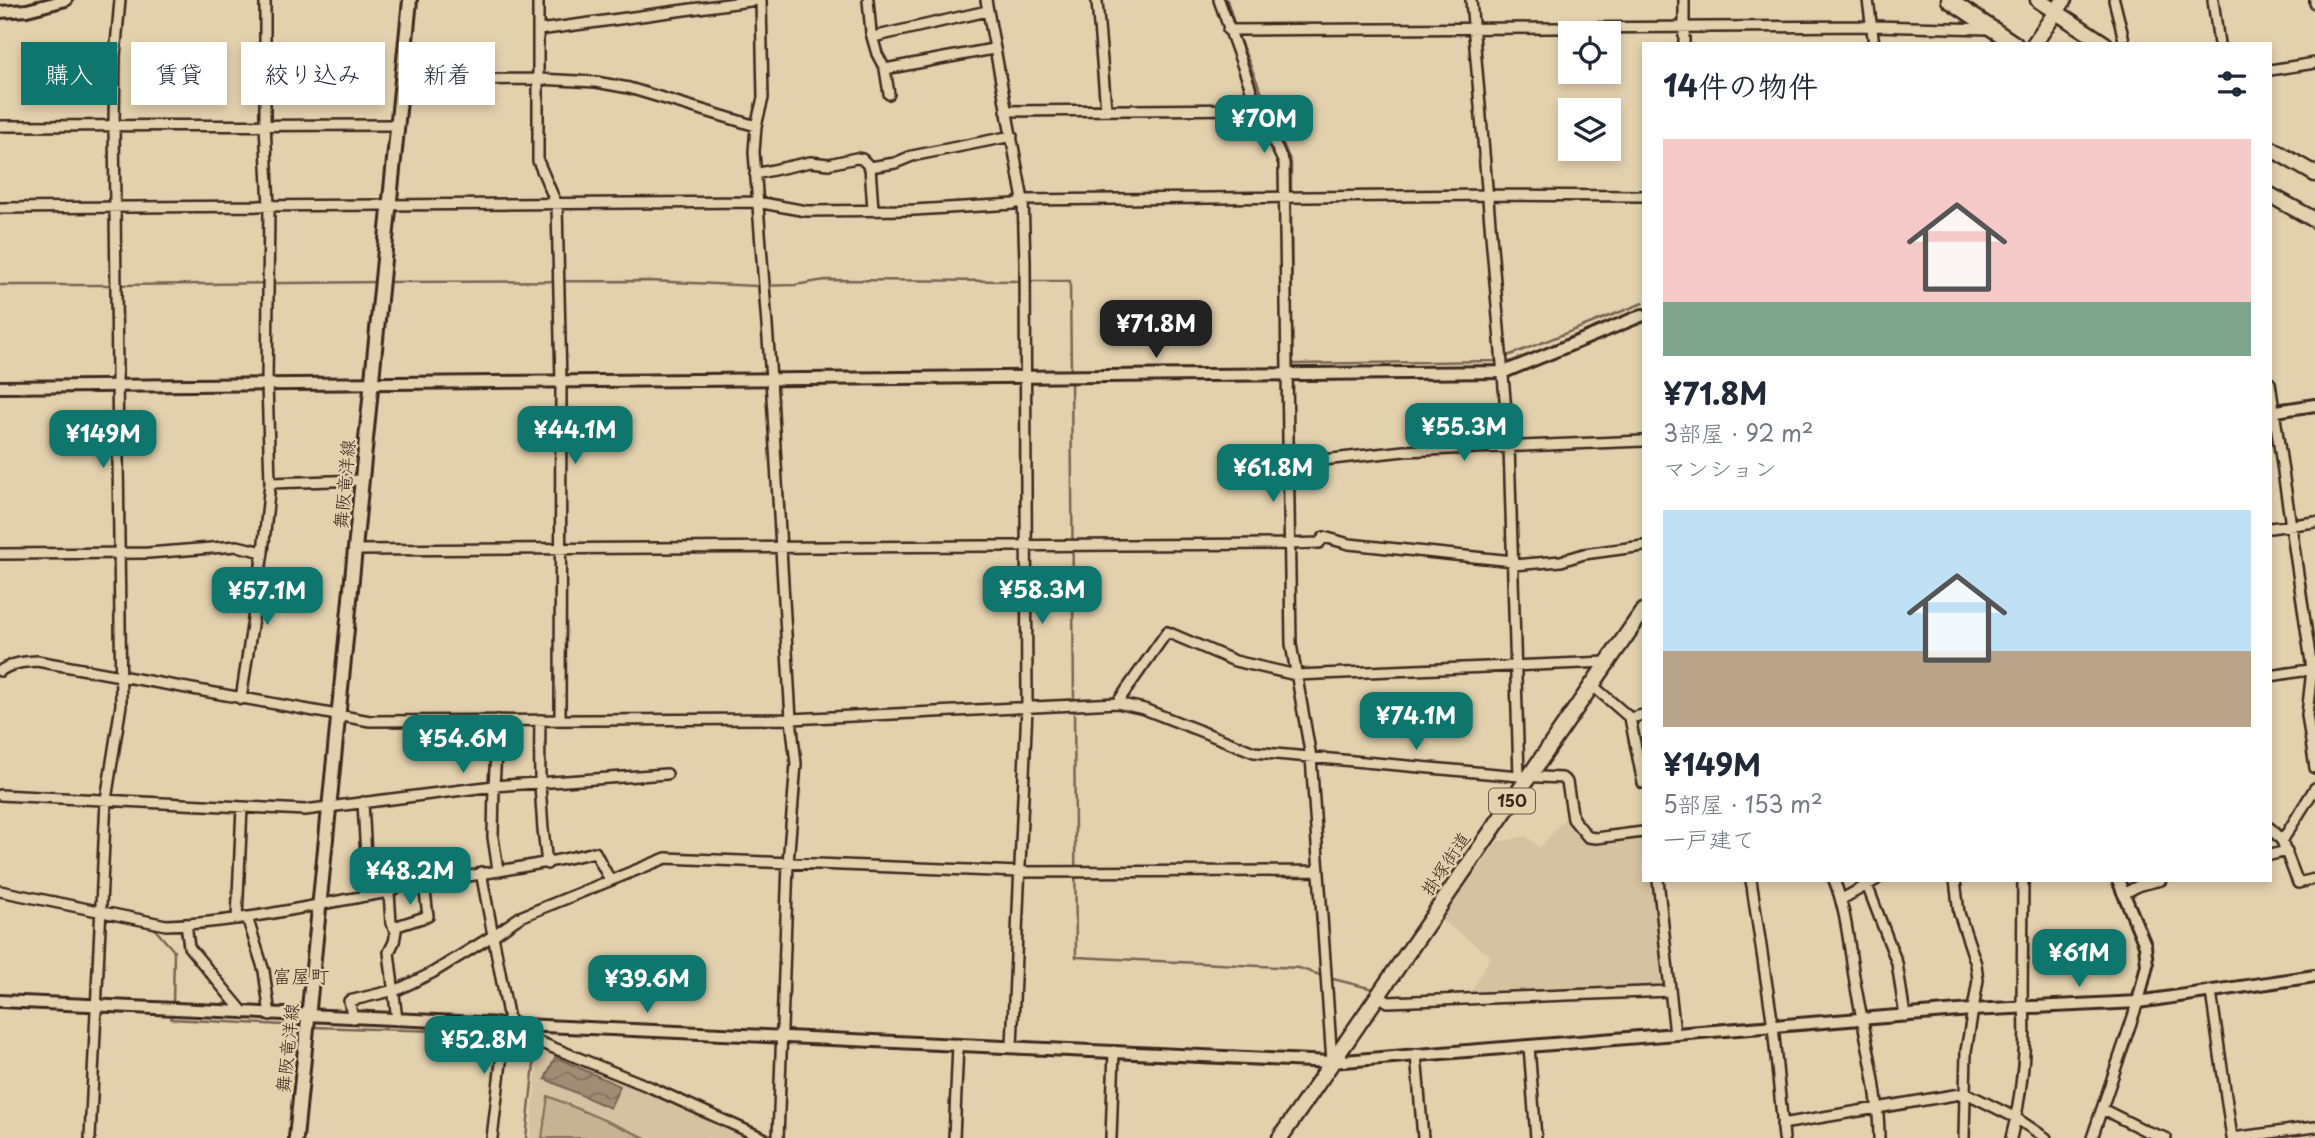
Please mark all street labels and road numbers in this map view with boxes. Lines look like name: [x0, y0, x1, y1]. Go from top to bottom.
street label: 舞阪竜洋線: [326, 438, 361, 530]
road number: 150: [1489, 788, 1535, 814]
street label: 掛塚街道: [1413, 826, 1476, 901]
street label: 舞阪竜洋線: [268, 1002, 305, 1094]

